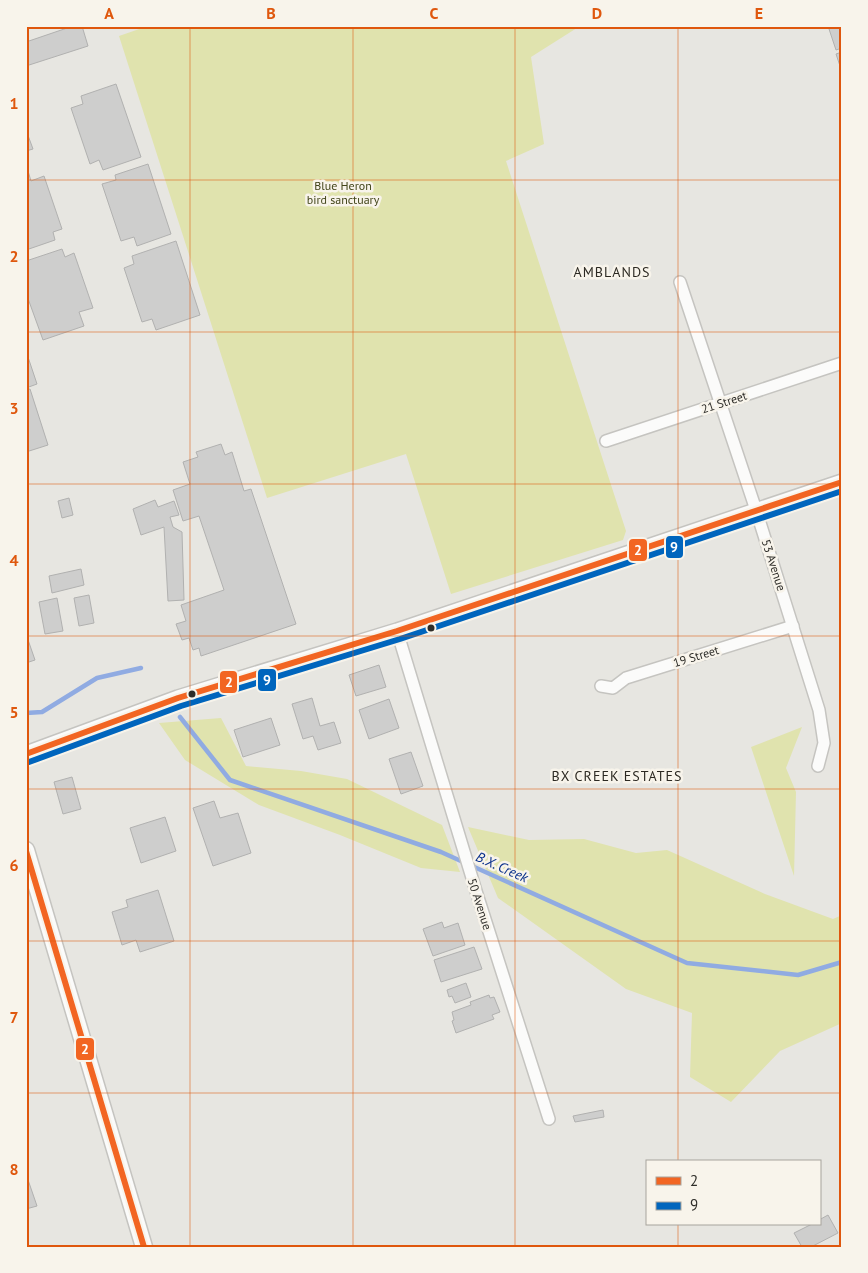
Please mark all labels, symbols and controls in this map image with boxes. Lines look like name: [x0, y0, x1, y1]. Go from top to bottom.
text: A: [104, 3, 114, 23]
text: B: [266, 3, 276, 23]
text: C: [430, 3, 439, 23]
text: D: [592, 3, 602, 23]
text: E: [755, 3, 763, 23]
text: 1: [9, 93, 19, 113]
park label: Blue Heron bird sanctuary: [307, 178, 380, 207]
text: 2: [9, 246, 19, 266]
district label: AMBLANDS: [574, 263, 650, 281]
street label: 21 Street: [699, 388, 749, 416]
text: 3: [9, 398, 19, 418]
line badge: 9: [665, 535, 684, 559]
street label: 53 Avenue: [759, 537, 789, 593]
line badge: 2: [628, 538, 648, 562]
text: 9: [670, 538, 678, 556]
text: 2: [634, 541, 642, 559]
text: 4: [9, 550, 19, 570]
unlabelled marker: [426, 623, 436, 633]
street label: 19 Street: [671, 642, 721, 670]
line badge: 9: [257, 668, 277, 692]
line badge: 2: [219, 670, 238, 694]
text: 9: [263, 671, 271, 689]
text: 2: [225, 673, 233, 691]
unlabelled marker: [187, 689, 197, 699]
text: 5: [9, 702, 19, 722]
district label: BX CREEK ESTATES: [551, 767, 683, 785]
water label: B.X. Creek: [473, 847, 532, 887]
text: 6: [9, 855, 19, 875]
street label: 50 Avenue: [465, 876, 495, 932]
text: 7: [9, 1007, 19, 1027]
line badge: 2: [75, 1037, 95, 1061]
text: 2: [81, 1040, 89, 1058]
text: 8: [9, 1159, 19, 1179]
legend: [646, 1160, 820, 1226]
text: 2: [690, 1171, 698, 1190]
text: 9: [690, 1195, 698, 1214]

